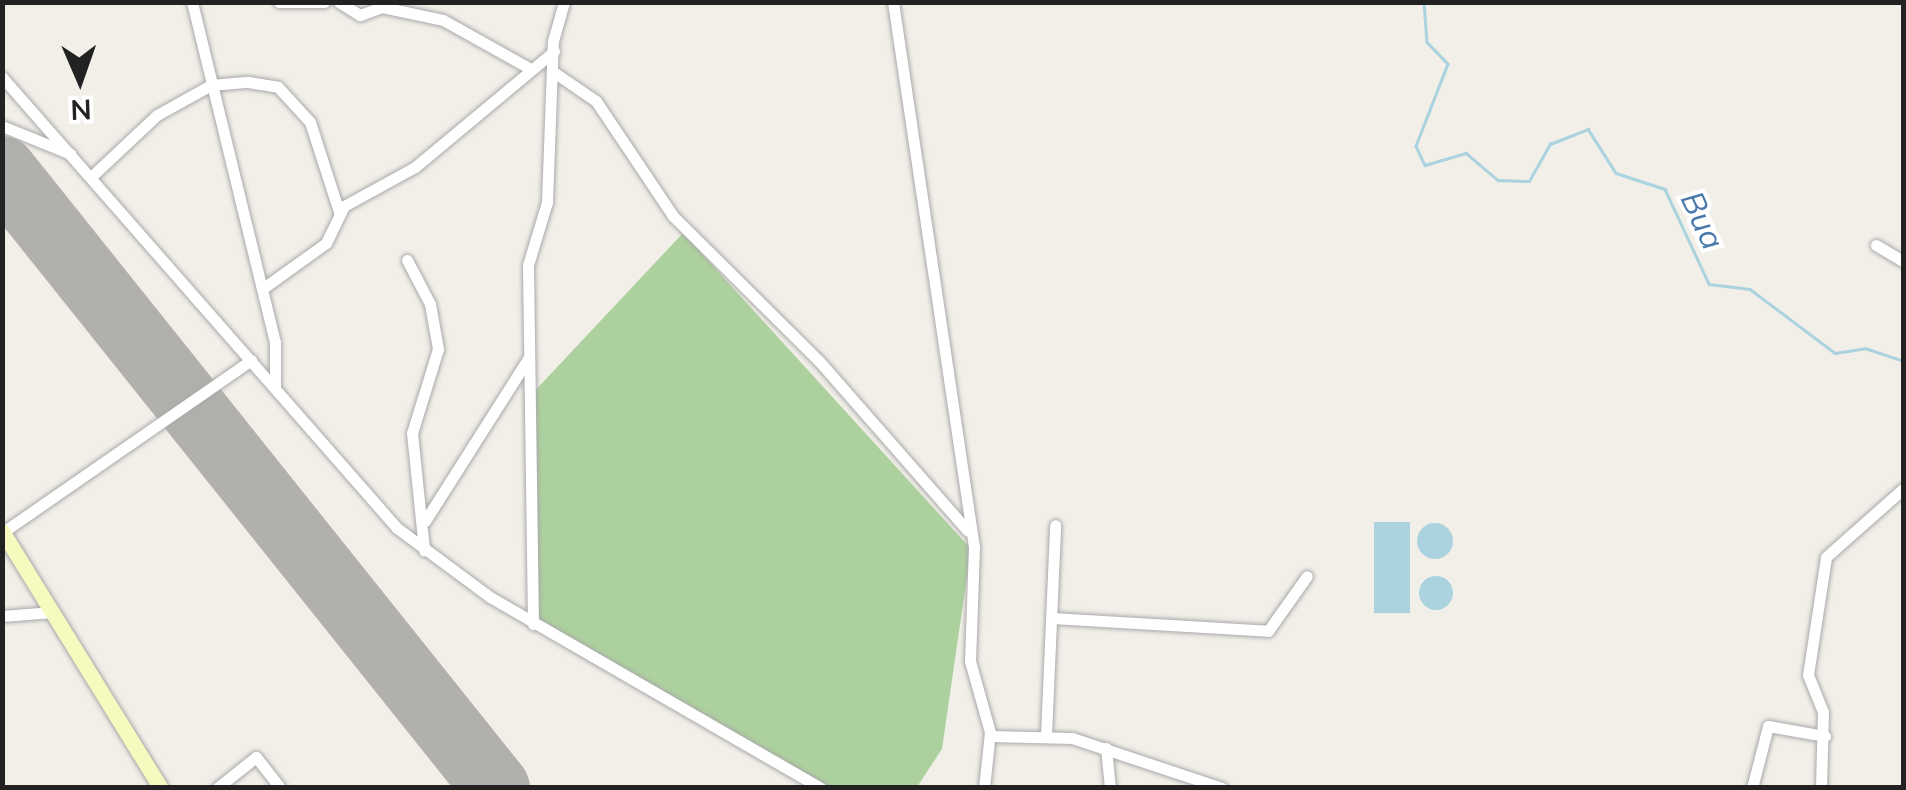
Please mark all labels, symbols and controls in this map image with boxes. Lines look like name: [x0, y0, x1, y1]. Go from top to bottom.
north arrow: [30, 30, 130, 130]
text: N: [70, 93, 92, 128]
water label: Bua: [1673, 185, 1733, 255]

